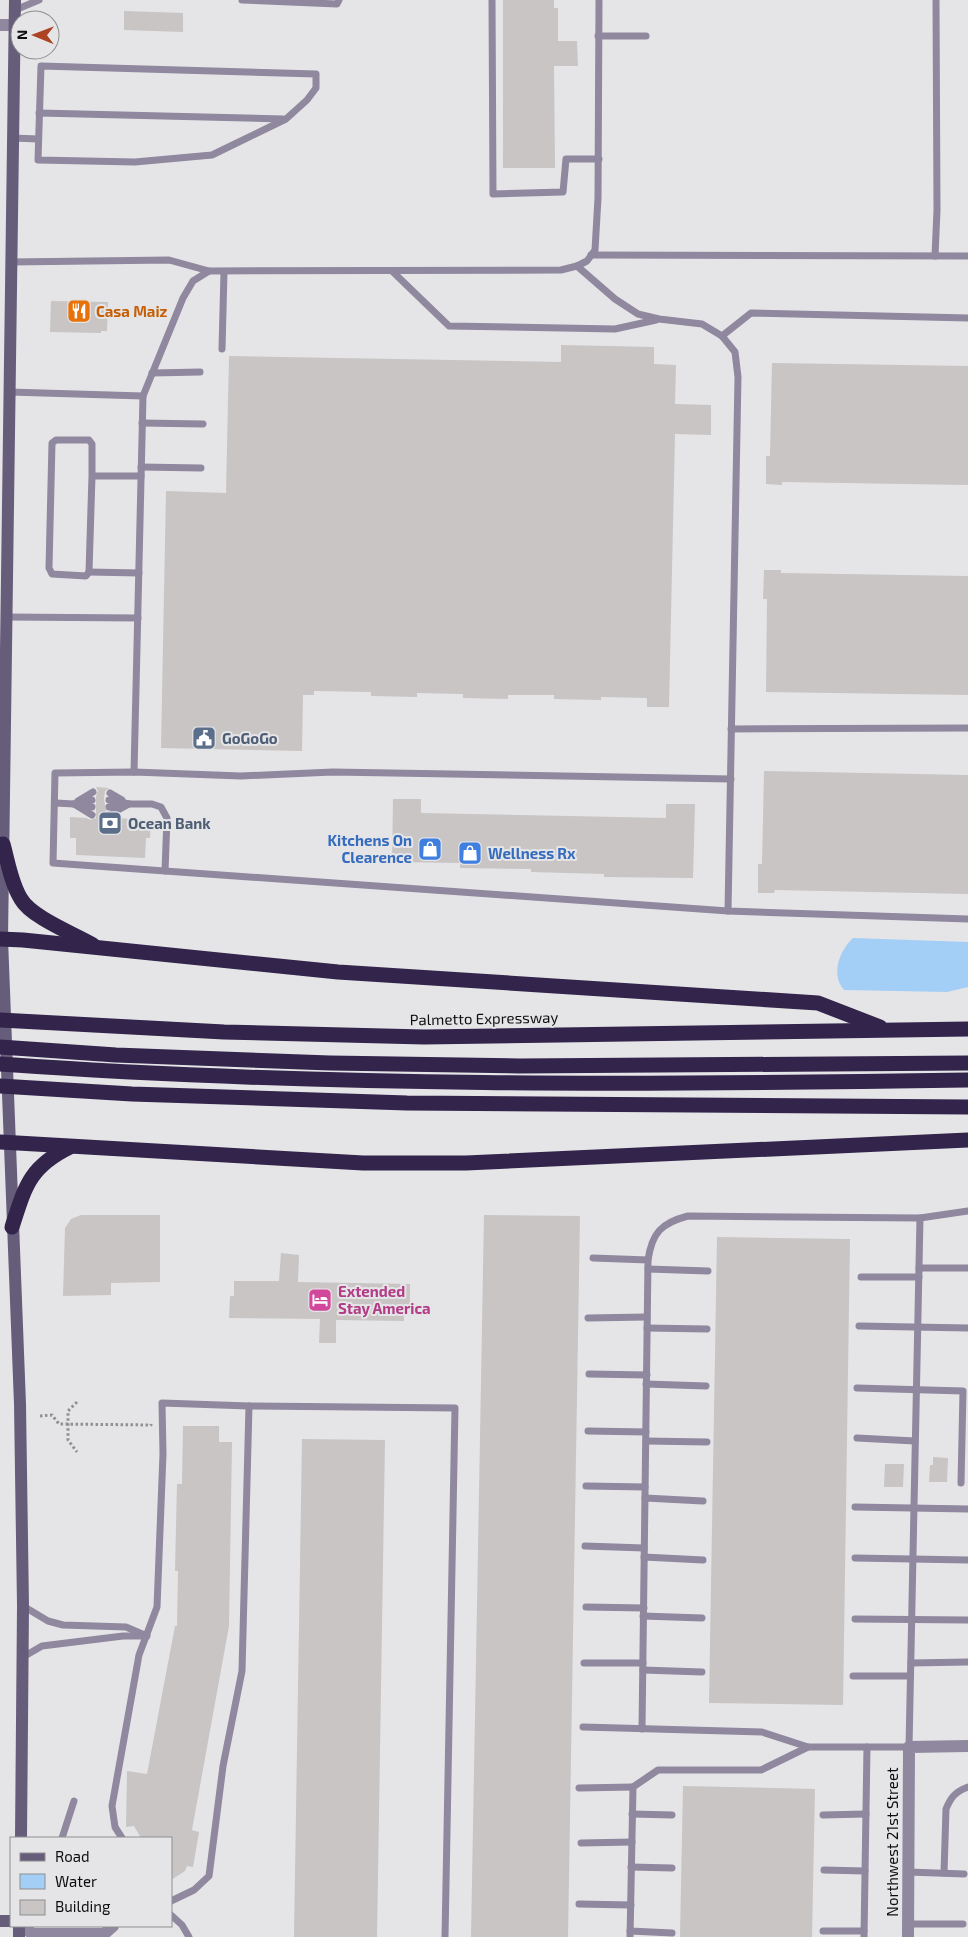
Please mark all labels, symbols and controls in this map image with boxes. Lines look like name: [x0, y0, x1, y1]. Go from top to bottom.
north arrow: [10, 10, 60, 60]
text: N: [13, 30, 30, 40]
restaurant icon: Casa Maiz: [66, 298, 92, 324]
place label: Casa Maiz: [96, 302, 168, 320]
public building icon: GoGoGo: [191, 725, 217, 751]
place label: GoGoGo: [222, 729, 278, 747]
bank icon: Ocean Bank: [97, 810, 123, 836]
place label: Ocean Bank: [128, 814, 211, 832]
place label: Kitchens On Clearence: [328, 831, 412, 866]
shop icon: Kitchens On Clearence: [417, 836, 443, 862]
shop icon: Wellness Rx: [457, 840, 483, 866]
place label: Wellness Rx: [488, 844, 576, 862]
street label: Palmetto Expressway: [410, 1008, 559, 1028]
place label: Extended Stay America: [338, 1282, 431, 1318]
hotel icon: Extended Stay America: [307, 1287, 333, 1313]
street label: Northwest 21st Street: [883, 1767, 901, 1917]
legend: [10, 1837, 172, 1927]
text: Road: [55, 1847, 90, 1865]
text: Water: [55, 1872, 97, 1890]
text: Building: [55, 1897, 111, 1915]

